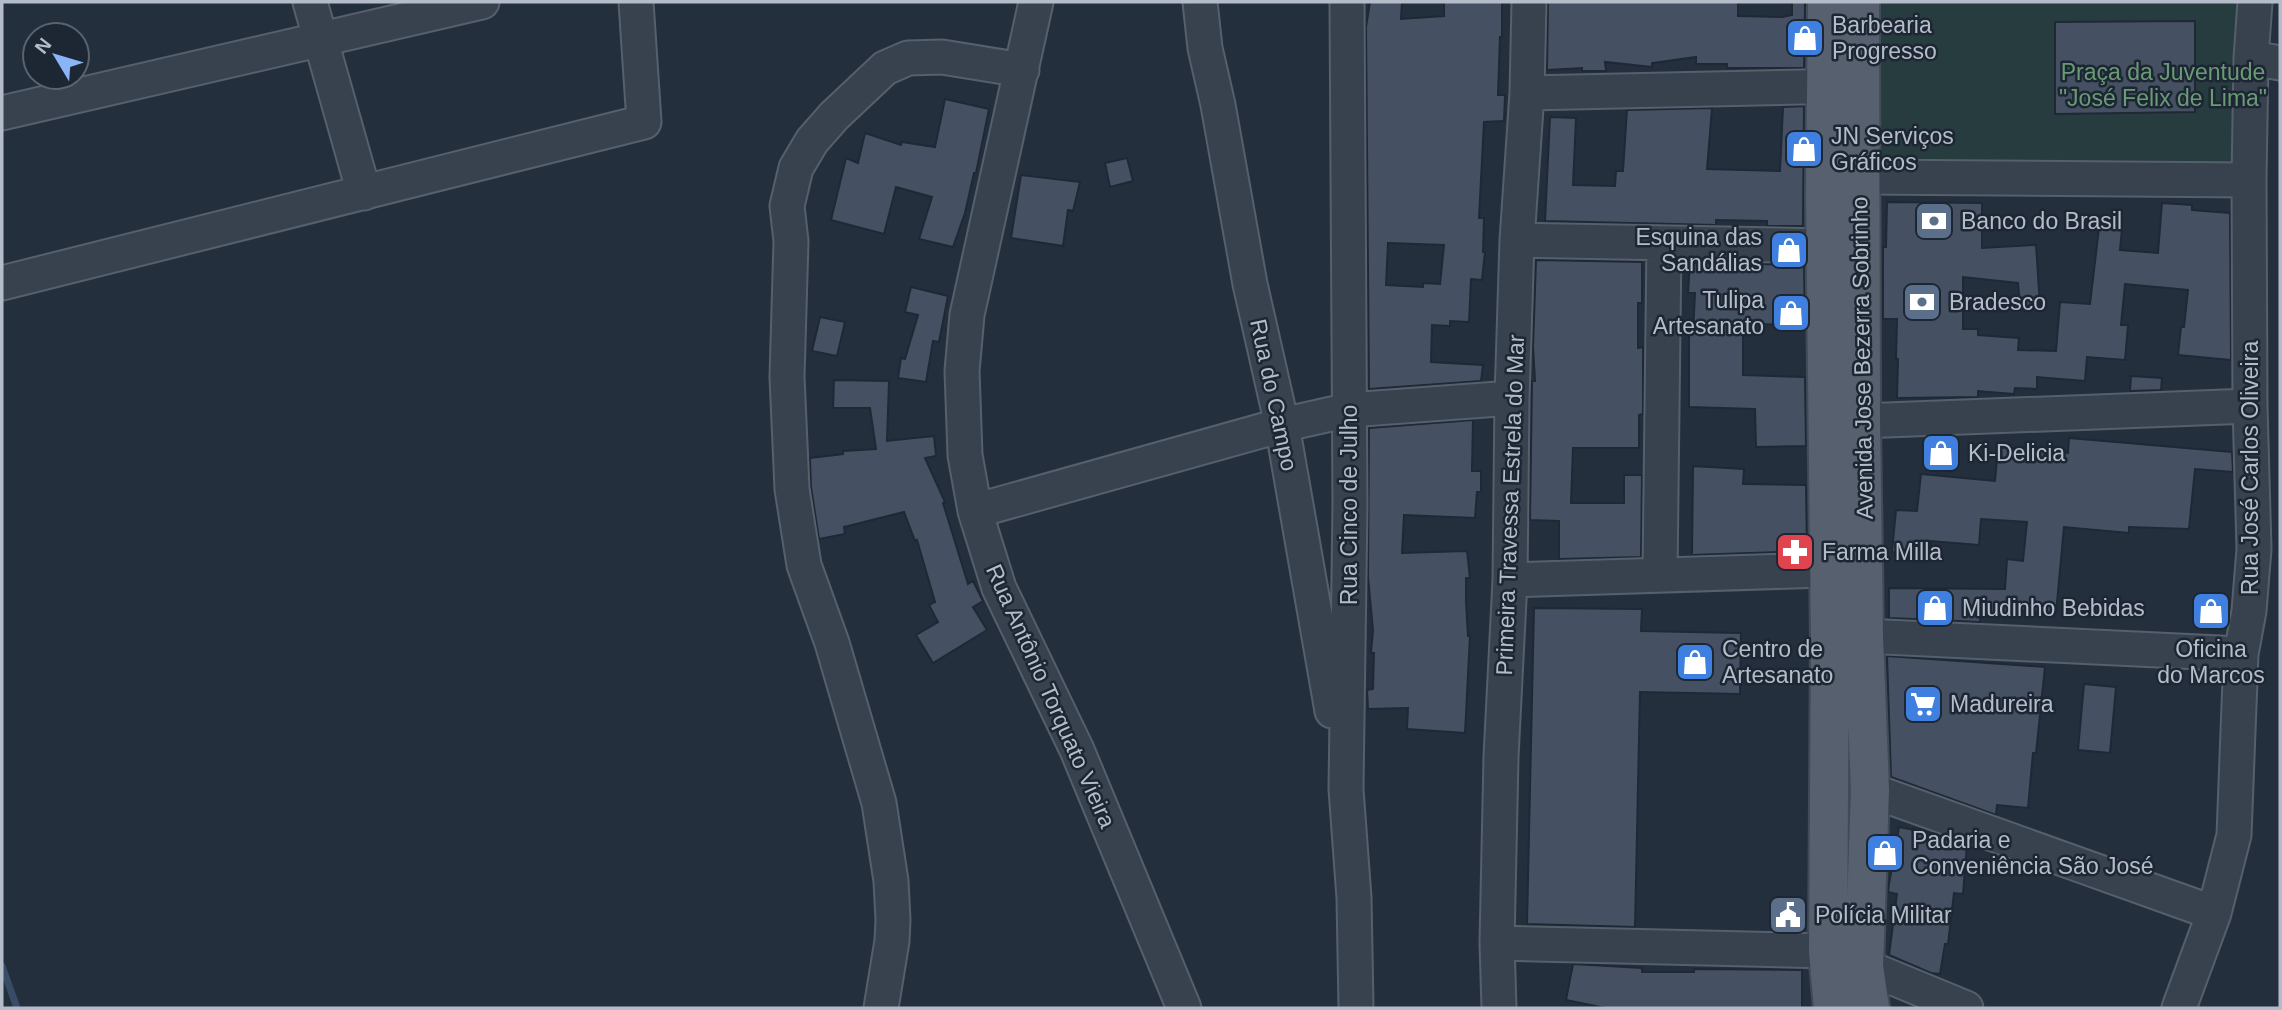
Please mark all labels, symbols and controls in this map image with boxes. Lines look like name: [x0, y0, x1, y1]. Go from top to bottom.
place label: Barbearia Progresso: [1832, 12, 1937, 64]
shop icon: Barbearia Progresso: [1784, 17, 1826, 59]
north arrow: [21, 21, 91, 91]
text: N: [30, 34, 55, 58]
park label: Praça da Juventude "José Felix de Lima": [2059, 59, 2267, 111]
place label: JN Serviços Gráficos: [1831, 123, 1954, 175]
shop icon: JN Serviços Gráficos: [1783, 128, 1825, 170]
street label: Avenida Jose Bezerra Sobrinho: [1846, 196, 1878, 520]
bank icon: Banco do Brasil: [1913, 200, 1955, 242]
place label: Banco do Brasil: [1961, 208, 2122, 234]
place label: Esquina das Sandálias: [1635, 224, 1762, 276]
shop icon: Esquina das Sandálias: [1768, 229, 1810, 271]
bank icon: Bradesco: [1901, 281, 1943, 323]
place label: Tulipa Artesanato: [1653, 287, 1764, 339]
place label: Bradesco: [1949, 289, 2046, 315]
shop icon: Tulipa Artesanato: [1770, 292, 1812, 334]
street label: Rua do Campo: [1245, 317, 1303, 473]
street label: Primeira Travessa Estrela do Mar: [1491, 334, 1529, 676]
street label: Rua José Carlos Oliveira: [2237, 341, 2263, 595]
street label: Rua Cinco de Julho: [1336, 405, 1362, 605]
shop icon: Ki-Delicia: [1920, 432, 1962, 474]
place label: Ki-Delicia: [1968, 440, 2065, 466]
pharmacy icon: Farma Milla: [1774, 531, 1816, 573]
place label: Farma Milla: [1822, 539, 1942, 565]
street label: Rua Antônio Torquato Vieira: [981, 560, 1121, 832]
shop icon: Miudinho Bebidas: [1914, 587, 1956, 629]
shop icon: Oficina do Marcos: [2190, 590, 2232, 632]
place label: Miudinho Bebidas: [1962, 595, 2145, 621]
place label: Centro de Artesanato: [1722, 636, 1833, 688]
place label: Oficina do Marcos: [2157, 636, 2265, 688]
shop icon: Centro de Artesanato: [1674, 641, 1716, 683]
supermarket icon: Madureira: [1902, 683, 1944, 725]
place label: Madureira: [1950, 691, 2054, 717]
place label: Padaria e Conveniência São José: [1912, 827, 2154, 879]
shop icon: Padaria e Conveniência São José: [1864, 832, 1906, 874]
public building icon: Polícia Militar: [1767, 894, 1809, 936]
place label: Polícia Militar: [1815, 902, 1952, 928]

